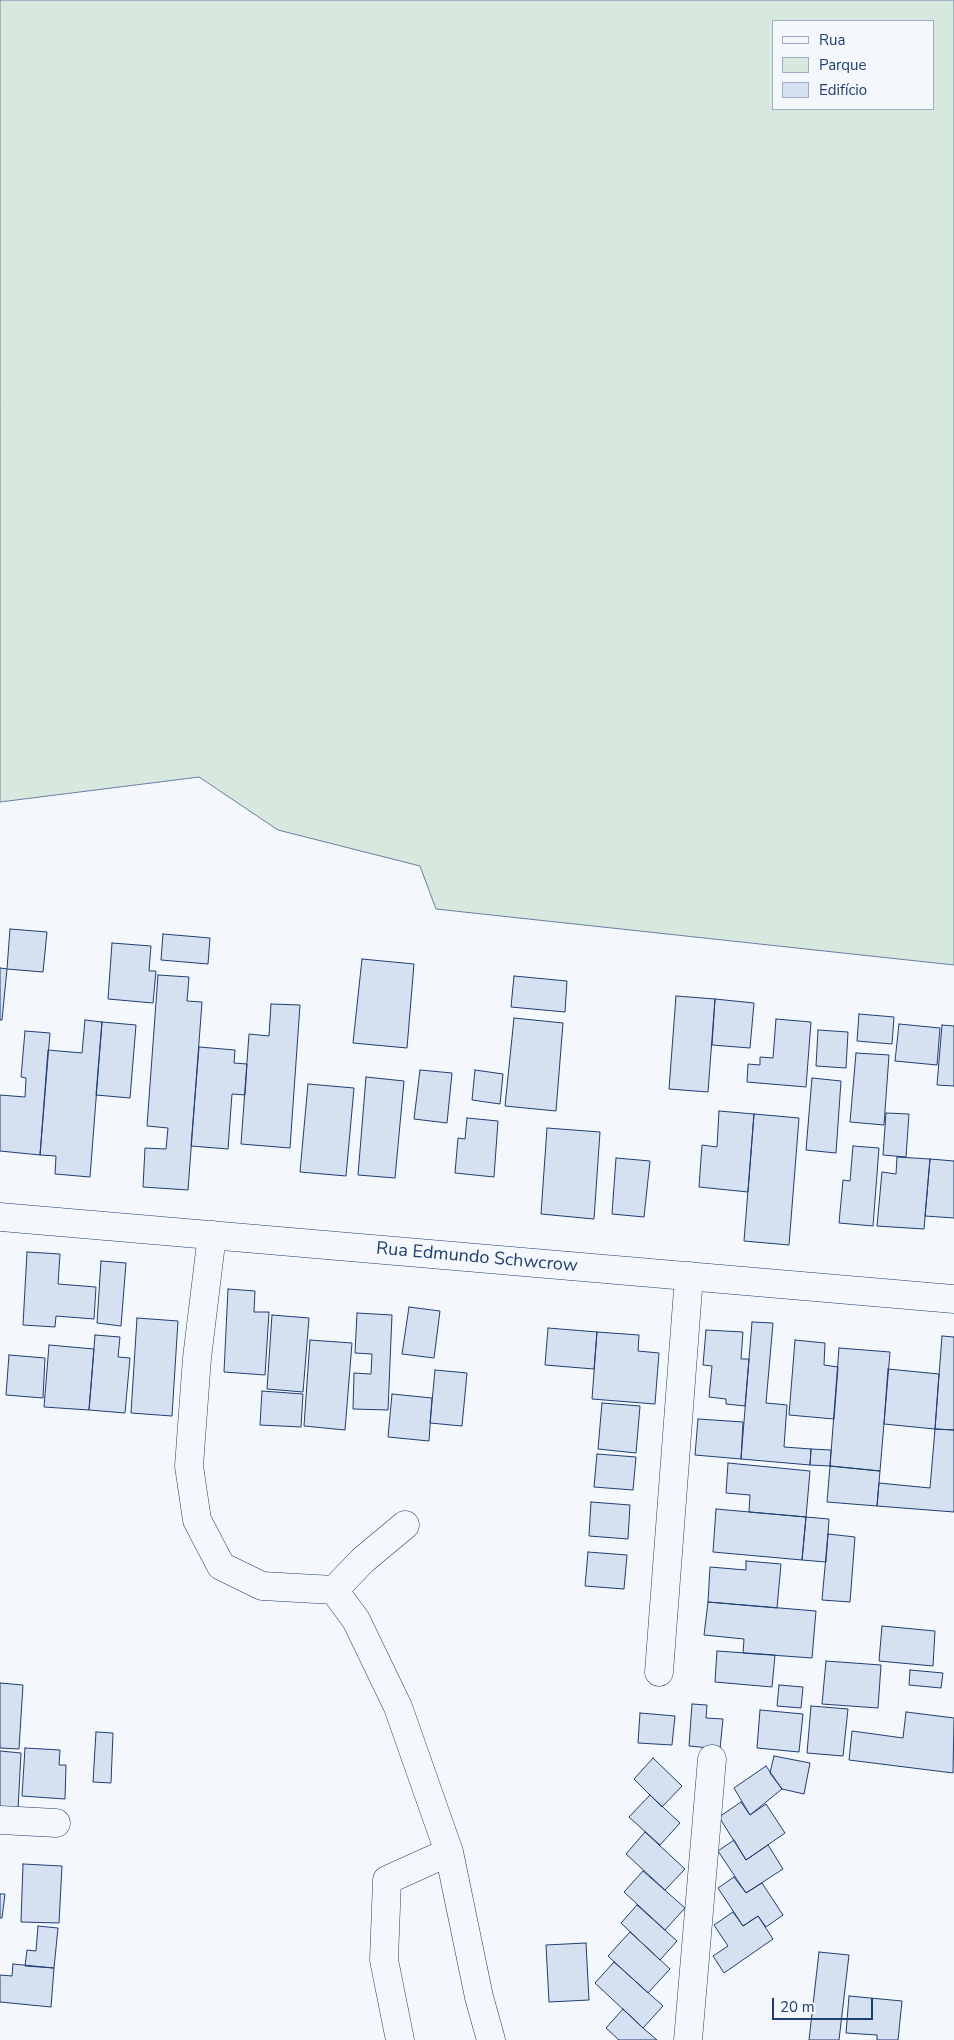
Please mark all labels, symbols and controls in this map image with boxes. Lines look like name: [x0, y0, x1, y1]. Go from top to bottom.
legend: [772, 20, 934, 110]
text: Rua: [819, 30, 845, 50]
text: Parque: [819, 55, 867, 75]
text: Edifício: [819, 80, 867, 100]
street label: Rua Edmundo Schwcrow: [375, 1238, 579, 1278]
scale bar: [774, 1988, 875, 2020]
text: 20 m: [780, 1997, 815, 2017]

